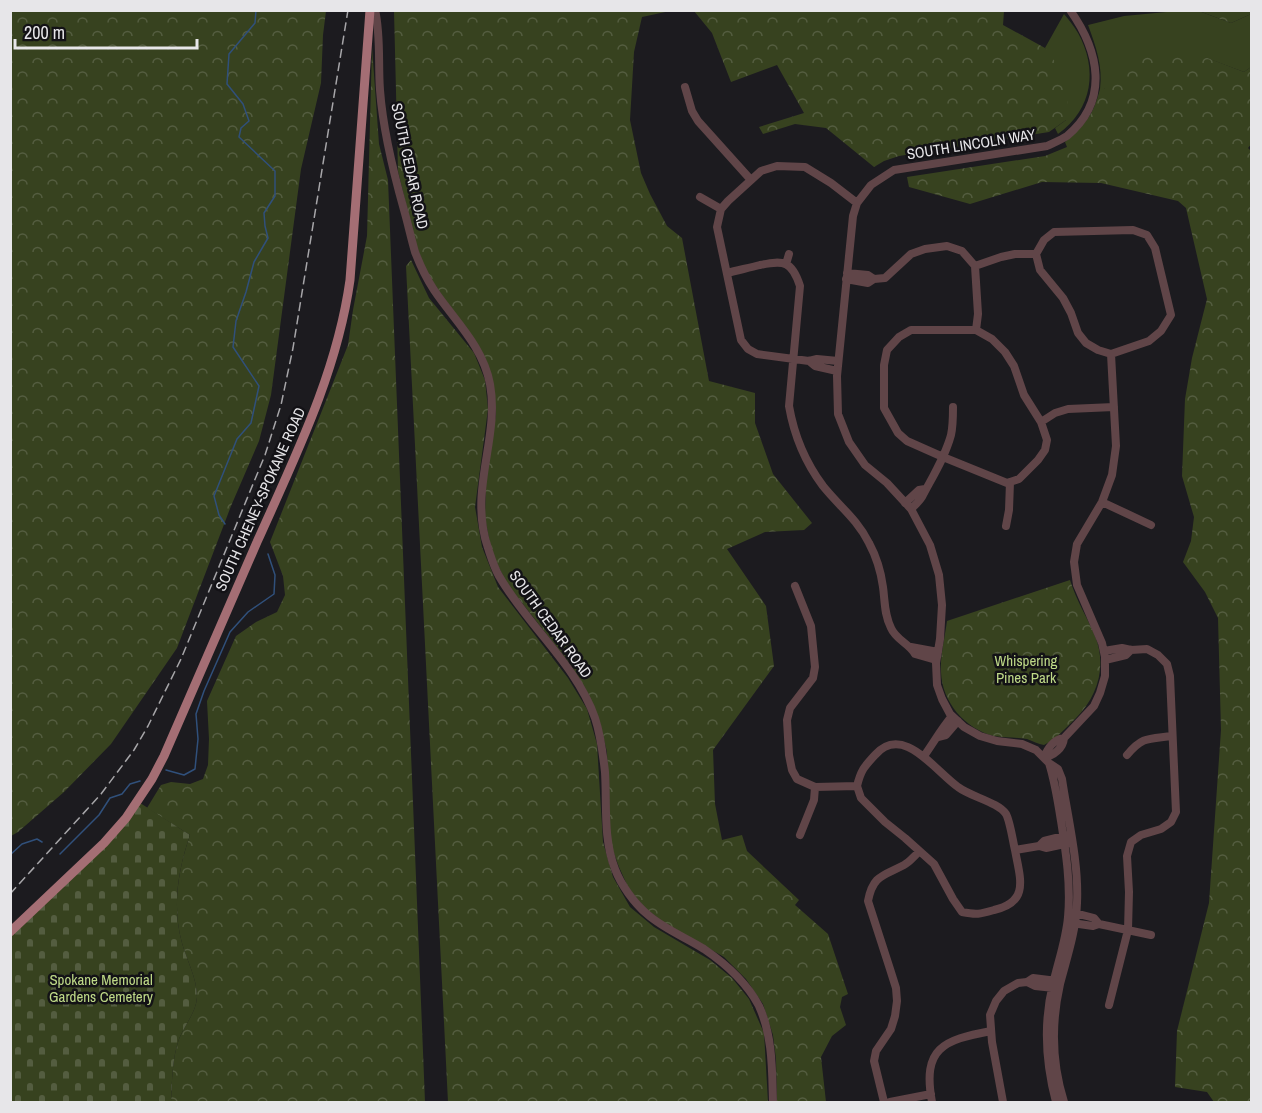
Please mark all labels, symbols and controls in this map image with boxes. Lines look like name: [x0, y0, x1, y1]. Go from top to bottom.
scale bar: [15, 12, 196, 50]
text: 200 m: [24, 20, 65, 45]
street label: SOUTH CEDAR ROAD: [386, 101, 434, 231]
street label: SOUTH LINCOLN WAY: [905, 123, 1038, 165]
street label: SOUTH CHENEY-SPOKANE ROAD: [210, 404, 310, 594]
street label: SOUTH CEDAR ROAD: [505, 566, 597, 682]
park label: Whispering Pines Park: [995, 650, 1058, 688]
park label: Spokane Memorial Gardens Cemetery: [49, 969, 154, 1007]

